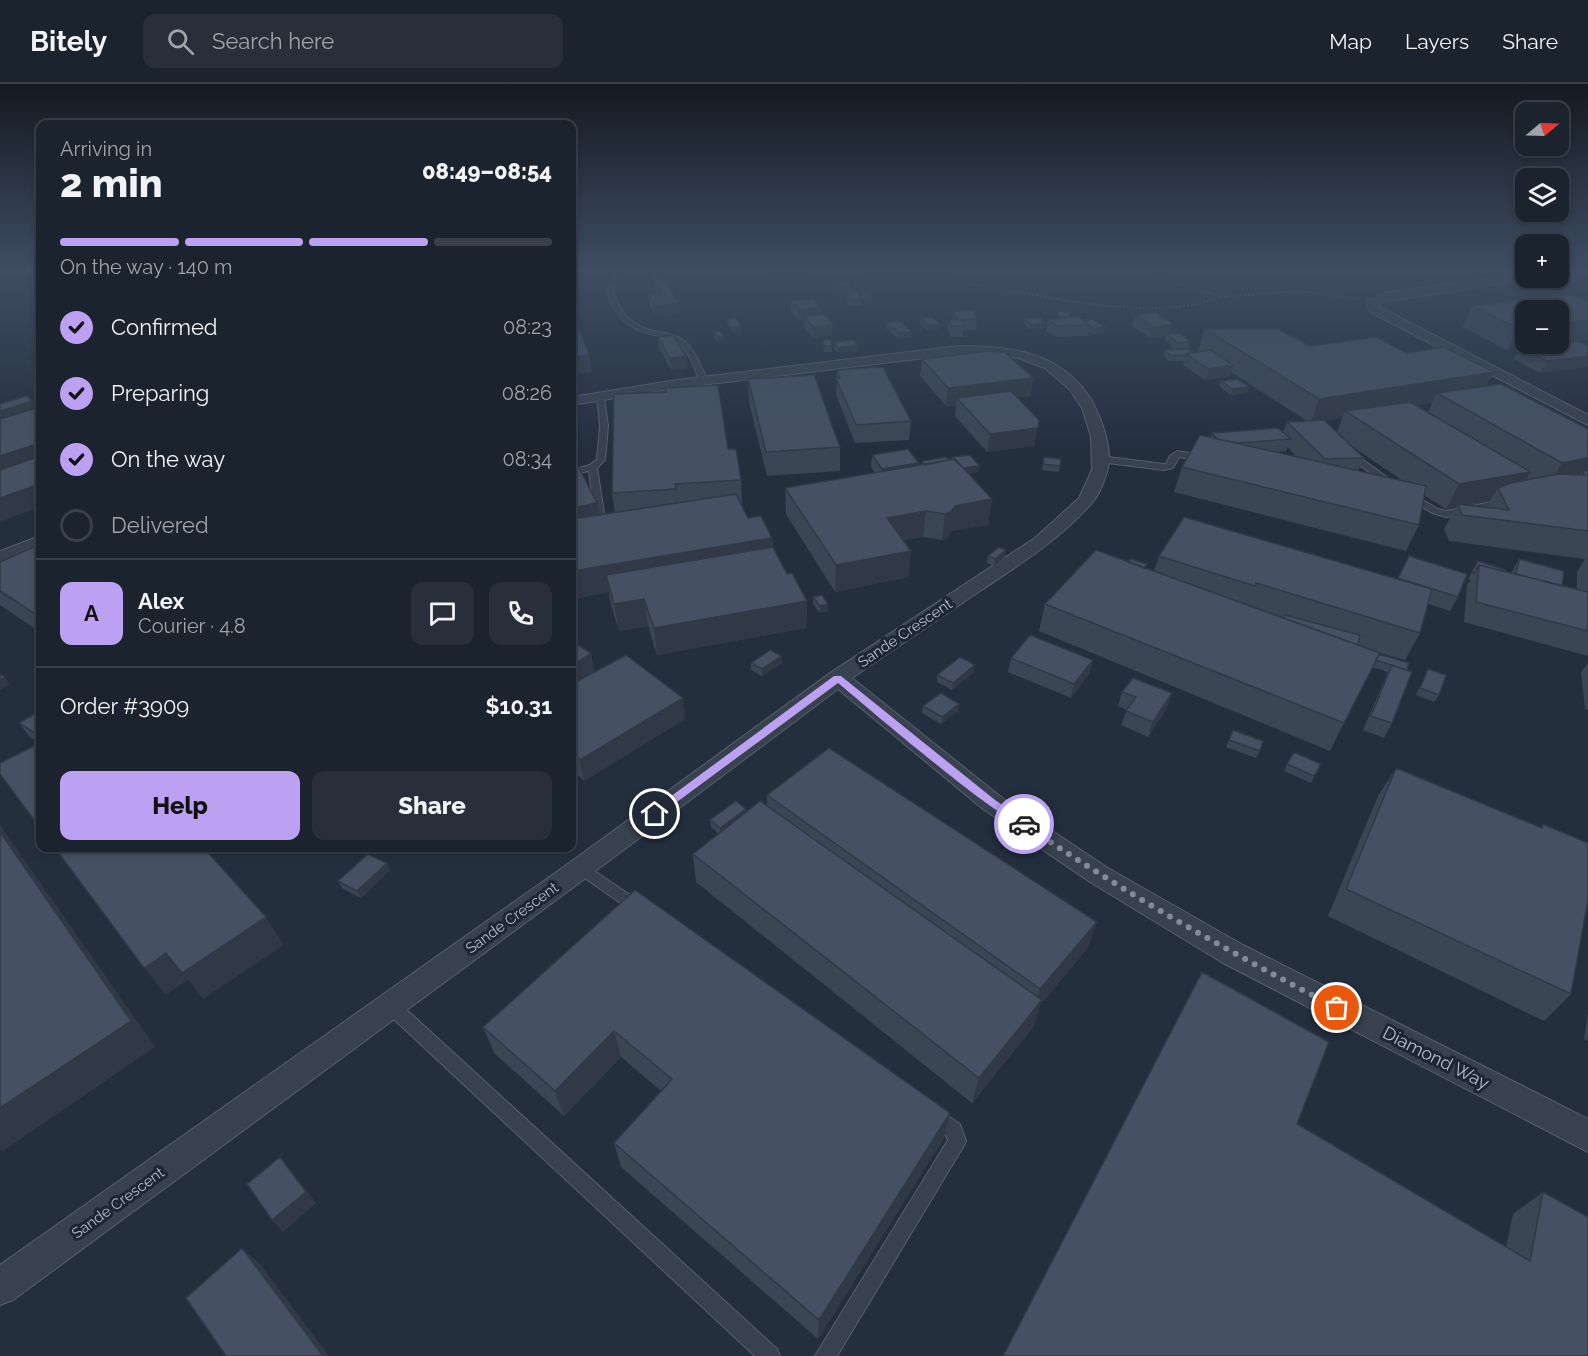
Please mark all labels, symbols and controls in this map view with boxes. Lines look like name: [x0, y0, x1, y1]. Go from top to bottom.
search box: [143, 14, 563, 68]
text: Bitely: [30, 25, 107, 58]
icon: search: [164, 25, 197, 58]
text: Search here: [212, 28, 334, 54]
text: Map: [1329, 29, 1372, 54]
text: Layers: [1405, 29, 1469, 54]
text: Share: [1502, 29, 1558, 54]
north arrow: [1515, 102, 1569, 156]
map controls: [1515, 102, 1569, 354]
text: Arriving in: [60, 137, 152, 161]
text: 08:49–08:54: [422, 158, 552, 184]
text: 2 min: [60, 160, 163, 206]
button: layers: [1515, 168, 1569, 222]
button: +: [1515, 234, 1569, 288]
text: On the way · 140 m: [60, 255, 232, 279]
button: −: [1515, 300, 1569, 354]
icon: check: [60, 311, 93, 344]
text: Confirmed: [111, 314, 218, 340]
text: 08:23: [503, 315, 552, 339]
icon: check: [60, 377, 93, 410]
text: Preparing: [111, 380, 209, 406]
text: 08:26: [502, 381, 552, 405]
icon: check: [60, 443, 93, 476]
text: On the way: [111, 446, 225, 472]
text: 08:34: [503, 447, 552, 471]
text: Delivered: [111, 512, 209, 538]
button: chat: [411, 582, 474, 645]
button: phone: [489, 582, 552, 645]
text: Alex: [138, 588, 184, 614]
street label: Sande Crescent: [854, 595, 956, 671]
text: A: [84, 600, 99, 626]
text: Courier · 4.8: [138, 614, 246, 638]
text: Order #3909: [60, 693, 189, 719]
text: $10.31: [486, 693, 552, 719]
button: Help: [60, 771, 300, 840]
button: Share: [312, 771, 552, 840]
pin: [629, 788, 680, 839]
courier: [994, 794, 1054, 854]
icon: home: [638, 797, 671, 830]
icon: car: [1008, 808, 1041, 841]
street label: Sande Crescent: [462, 878, 562, 958]
pin: [1311, 982, 1362, 1033]
icon: bag: [1320, 991, 1353, 1024]
street label: Diamond Way: [1379, 1022, 1493, 1094]
street label: Sande Crescent: [68, 1163, 168, 1243]

